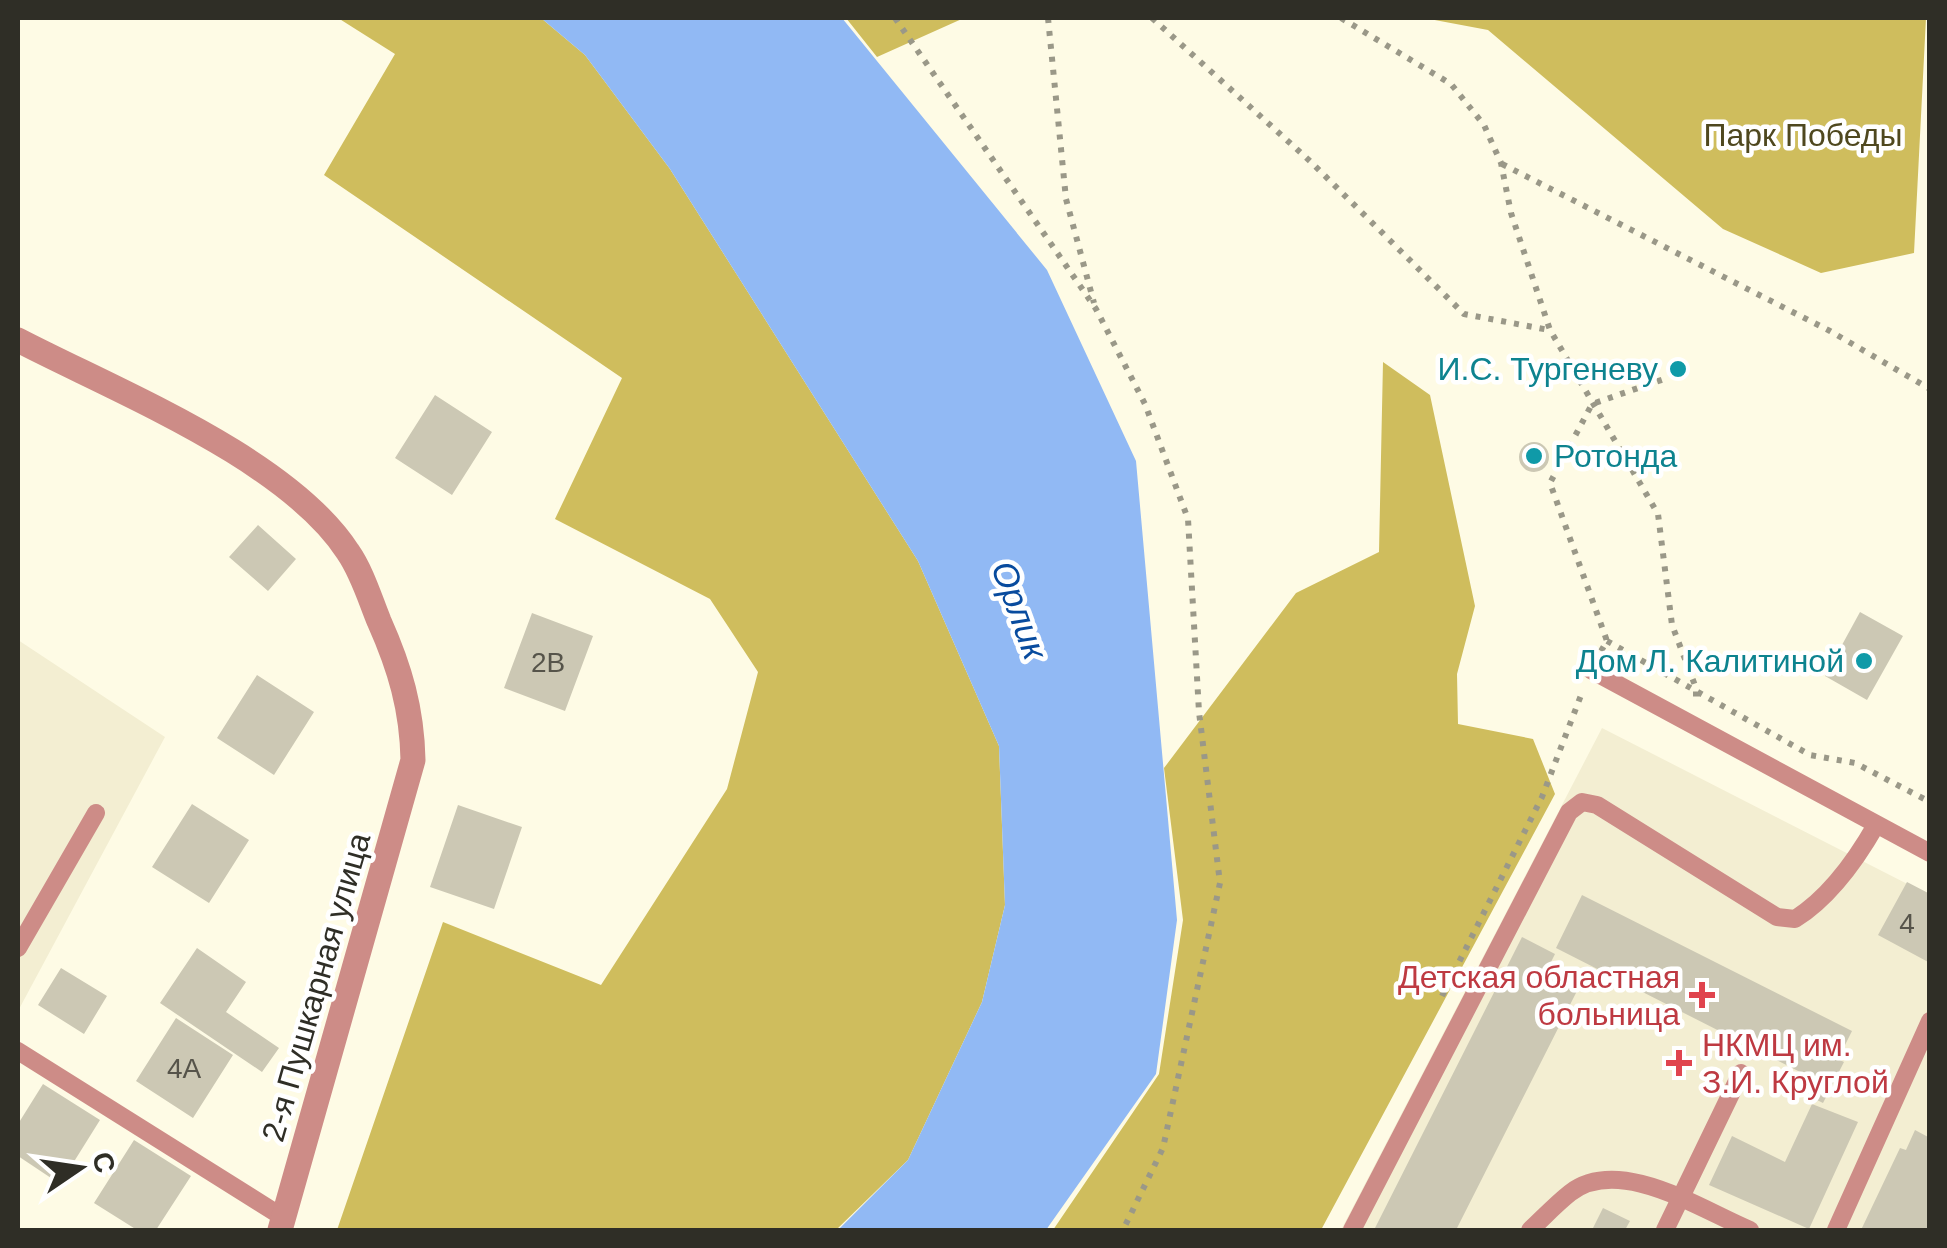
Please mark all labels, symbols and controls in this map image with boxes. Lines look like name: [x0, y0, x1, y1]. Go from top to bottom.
park label: Парк Победы: [1703, 117, 1903, 153]
place label: И.С. Тургеневу: [1438, 351, 1658, 387]
marker: И.С. Тургеневу: [1667, 358, 1689, 380]
place label: Ротонда: [1554, 438, 1677, 474]
marker: Ротонда: [1523, 445, 1545, 467]
water label: Орлик: [984, 556, 1056, 666]
place label: Дом Л. Калитиной: [1576, 643, 1844, 679]
house number: 2В: [531, 647, 565, 678]
marker: Дом Л. Калитиной: [1853, 650, 1875, 672]
street label: 2-я Пушкарная улица: [255, 828, 377, 1145]
house number: 4: [1899, 908, 1915, 939]
place label: Детская областная больница: [1398, 959, 1680, 1032]
marker: Детская областная больница: [1689, 982, 1715, 1008]
place label: НКМЦ им. З.И. Круглой: [1702, 1027, 1889, 1100]
marker: НКМЦ им. З.И. Круглой: [1666, 1050, 1692, 1076]
house number: 4А: [167, 1053, 201, 1084]
north arrow: [30, 1118, 130, 1218]
text: С: [86, 1149, 121, 1176]

